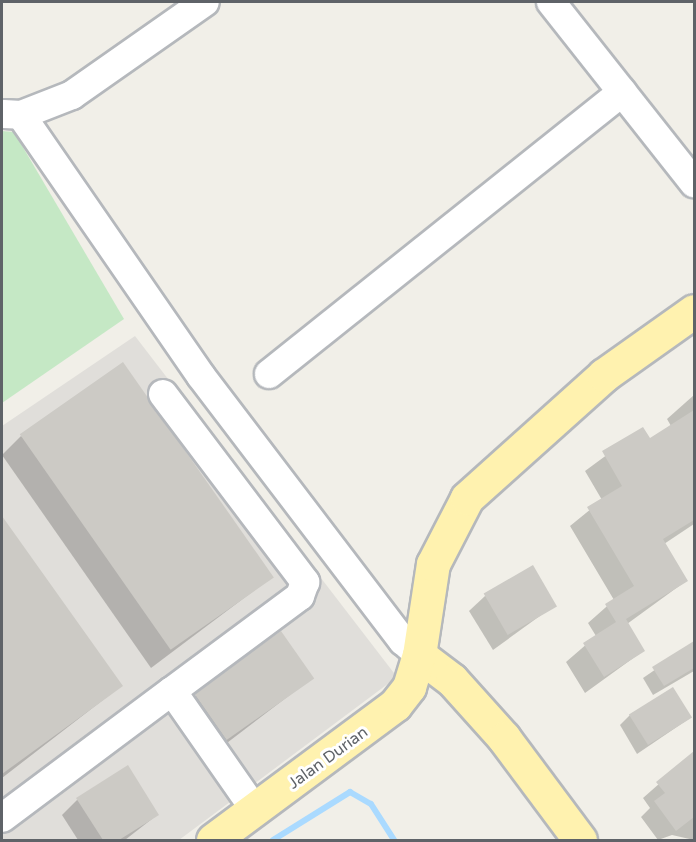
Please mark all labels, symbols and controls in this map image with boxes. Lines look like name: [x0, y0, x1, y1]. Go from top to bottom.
street label: Jalan Durian: [284, 723, 372, 793]

